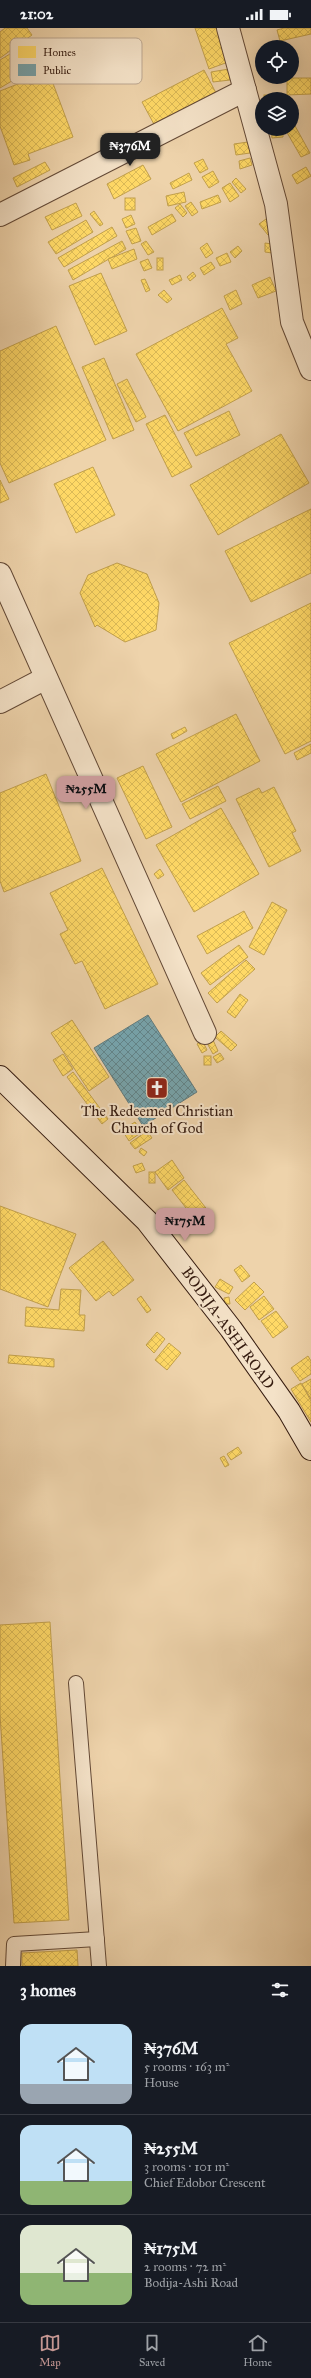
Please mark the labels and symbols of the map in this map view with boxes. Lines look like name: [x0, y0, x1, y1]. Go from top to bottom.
legend: [10, 38, 142, 84]
text: Homes: [43, 46, 76, 59]
text: Public: [43, 64, 71, 77]
pin: ₦376M: [102, 133, 158, 167]
pin: ₦255M: [58, 776, 114, 810]
church icon: The Redeemed Christian Church of God: [144, 1075, 170, 1101]
place label: The Redeemed Christian Church of God: [81, 1102, 233, 1137]
pin: ₦175M: [157, 1208, 213, 1242]
street label: BODIJA-ASHI ROAD: [177, 1264, 278, 1393]

